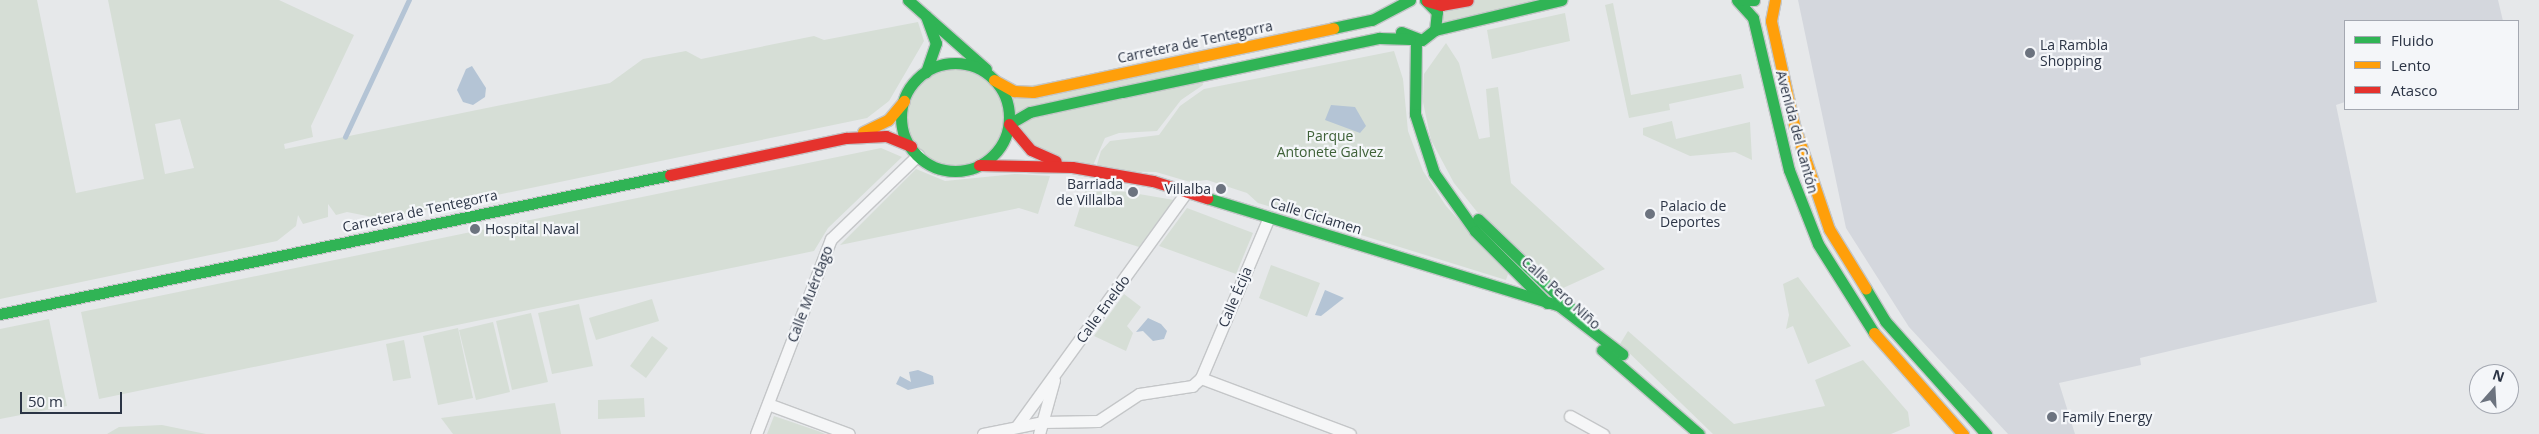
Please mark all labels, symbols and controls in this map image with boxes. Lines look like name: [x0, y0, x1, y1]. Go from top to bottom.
street label: Carretera de Tentegorra: [1116, 17, 1274, 67]
legend: [2344, 20, 2519, 110]
text: Fluido: [2391, 30, 2434, 50]
place label: La Rambla Shopping: [2040, 37, 2108, 70]
marker: La Rambla Shopping: [2024, 47, 2036, 59]
text: Lento: [2391, 55, 2431, 75]
street label: Avenida del Cantón: [1773, 69, 1821, 195]
text: Atasco: [2391, 80, 2438, 100]
park label: Parque Antonete Galvez: [1277, 128, 1383, 160]
place label: Barriada de Villalba: [1056, 176, 1123, 208]
place label: Villalba: [1164, 181, 1211, 197]
marker: Villalba: [1215, 183, 1227, 195]
street label: Carretera de Tentegorra: [341, 186, 499, 236]
marker: Barriada de Villalba: [1127, 186, 1139, 198]
street label: Calle Ciclamen: [1268, 194, 1364, 238]
place label: Palacio de Deportes: [1660, 198, 1726, 230]
marker: Palacio de Deportes: [1644, 208, 1656, 220]
place label: Hospital Naval: [485, 221, 579, 237]
marker: Hospital Naval: [469, 223, 481, 235]
street label: Calle Muérdago: [784, 243, 836, 345]
street label: Calle Pero Niño: [1518, 253, 1604, 333]
street label: Calle Écija: [1215, 264, 1255, 330]
street label: Calle Eneldo: [1073, 272, 1133, 346]
north arrow: [2469, 364, 2519, 414]
text: N: [2490, 364, 2507, 386]
scale bar: [22, 382, 125, 414]
text: 50 m: [28, 391, 63, 411]
place label: Family Energy: [2062, 409, 2152, 425]
marker: Family Energy: [2046, 411, 2058, 423]

